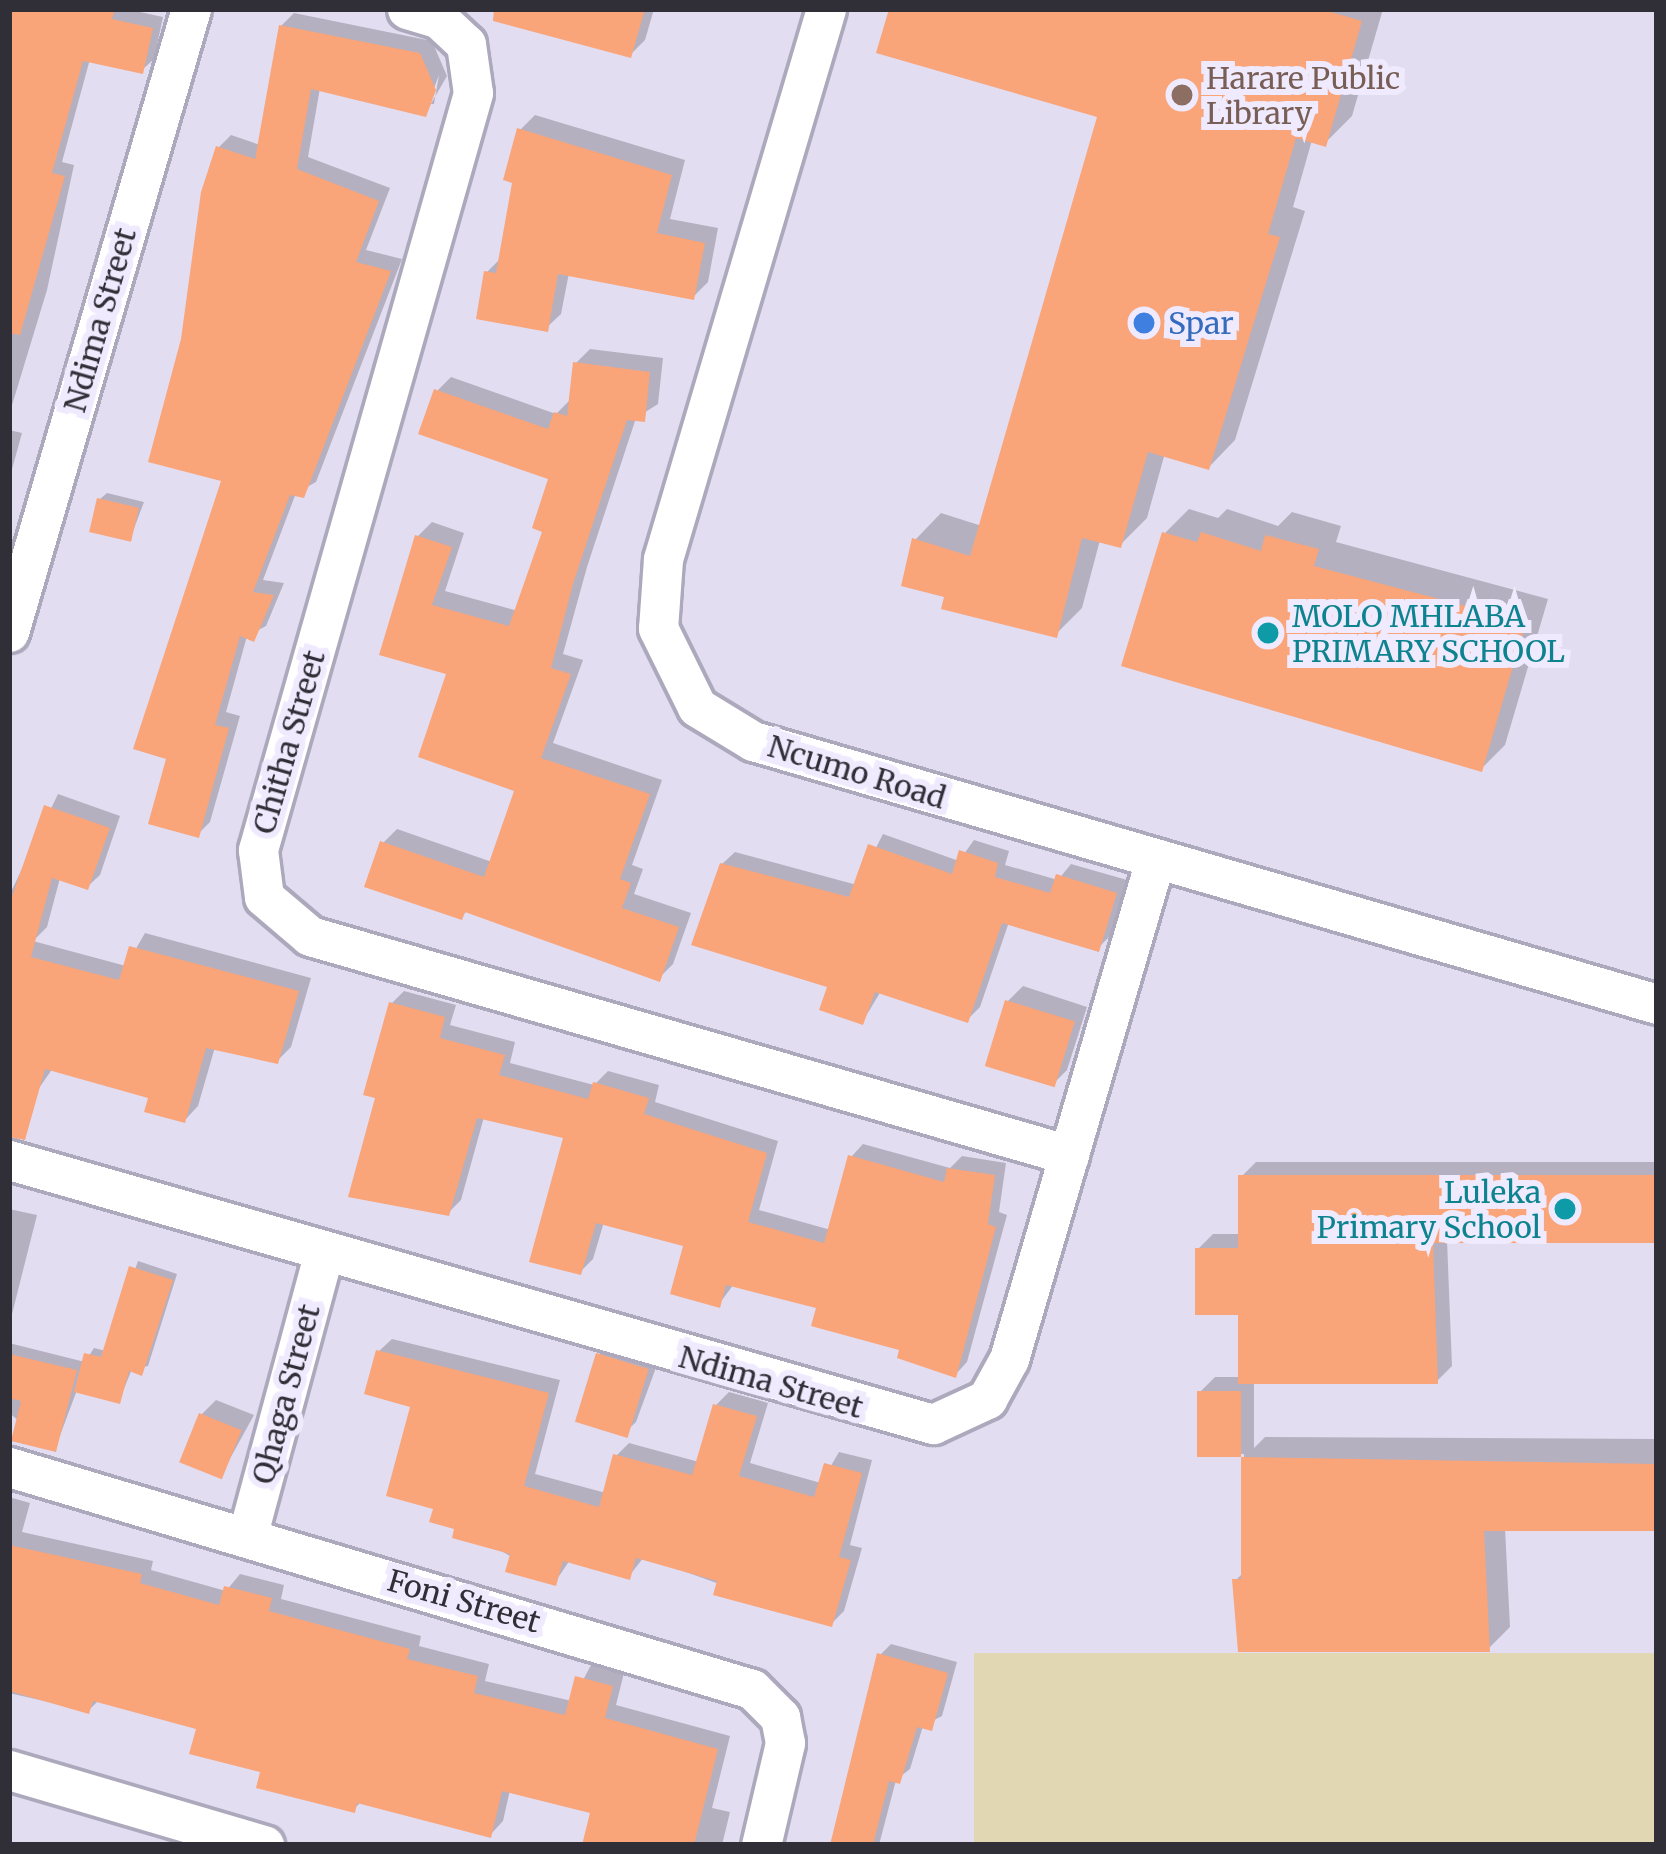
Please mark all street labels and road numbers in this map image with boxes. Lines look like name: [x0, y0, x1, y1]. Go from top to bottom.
street label: Ndima Street: [57, 224, 143, 416]
street label: Chitha Street: [246, 646, 332, 838]
street label: Ncumo Road: [764, 728, 950, 816]
street label: Qhaga Street: [245, 1300, 327, 1488]
street label: Ndima Street: [675, 1339, 867, 1425]
street label: Foni Street: [383, 1562, 545, 1640]

